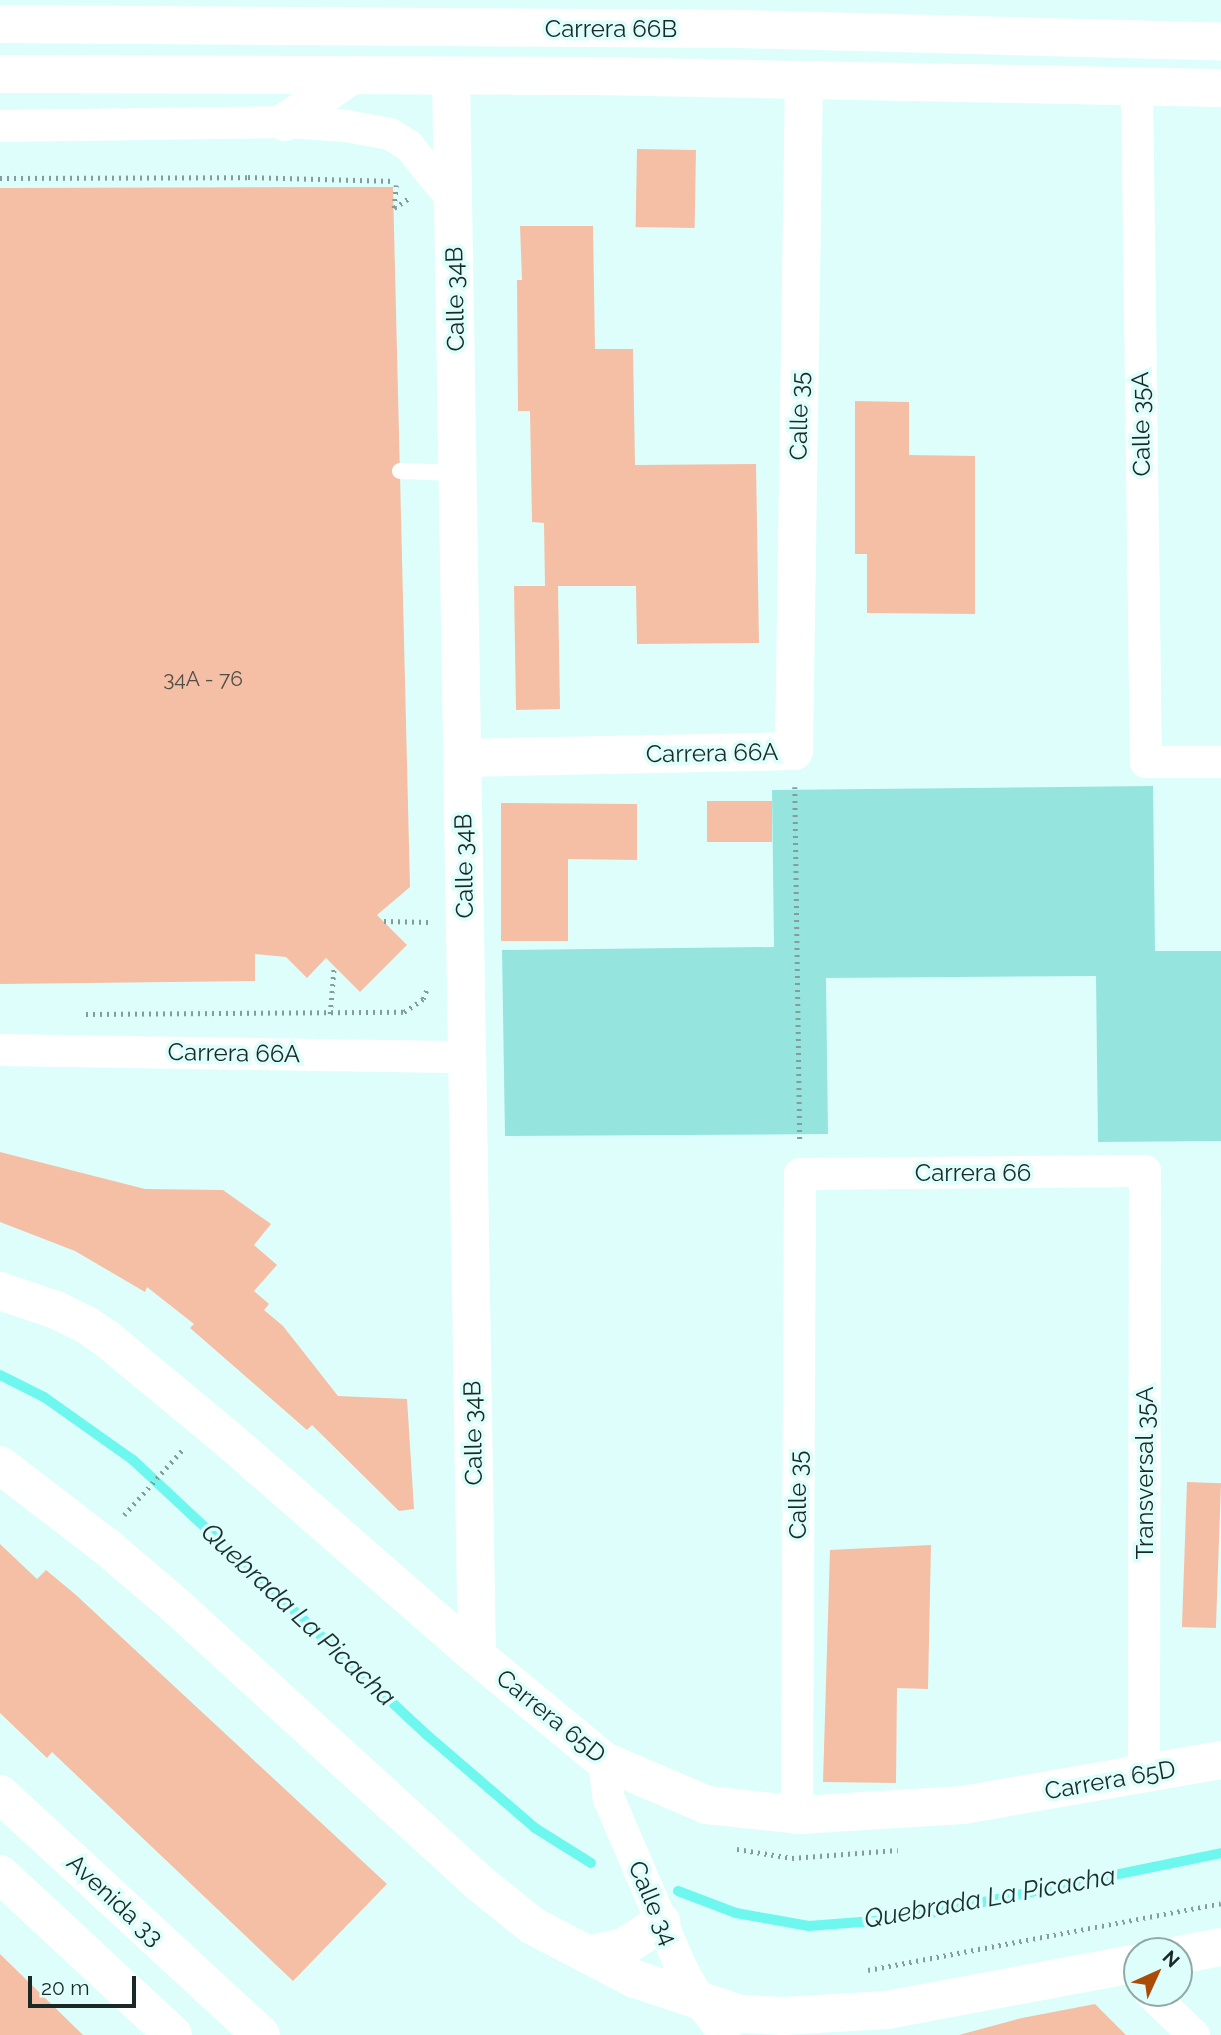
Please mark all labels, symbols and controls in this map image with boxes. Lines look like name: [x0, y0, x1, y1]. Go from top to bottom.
street label: Carrera 66B: [545, 15, 677, 43]
street label: Calle 34B: [440, 246, 470, 352]
street label: Calle 35: [784, 371, 814, 461]
street label: Calle 35A: [1126, 371, 1156, 477]
house number: 34A - 76: [163, 666, 243, 692]
street label: Carrera 66A: [646, 737, 778, 769]
street label: Calle 34B: [449, 813, 479, 919]
street label: Carrera 66A: [168, 1037, 300, 1069]
street label: Carrera 66: [915, 1159, 1031, 1187]
street label: Calle 34B: [458, 1380, 488, 1486]
street label: Transversal 35A: [1131, 1386, 1159, 1560]
street label: Calle 35: [784, 1451, 812, 1539]
water label: Quebrada La Picacha: [194, 1517, 402, 1713]
street label: Carrera 65D: [490, 1663, 612, 1769]
street label: Carrera 65D: [1042, 1754, 1178, 1806]
street label: Avenida 33: [61, 1848, 169, 1952]
street label: Calle 34: [622, 1857, 684, 1949]
water label: Quebrada La Picacha: [862, 1861, 1118, 1935]
north arrow: [1123, 1937, 1193, 2007]
text: N: [1159, 1946, 1184, 1971]
scale bar: [32, 1962, 140, 2006]
text: 20 m: [41, 1975, 89, 2000]

